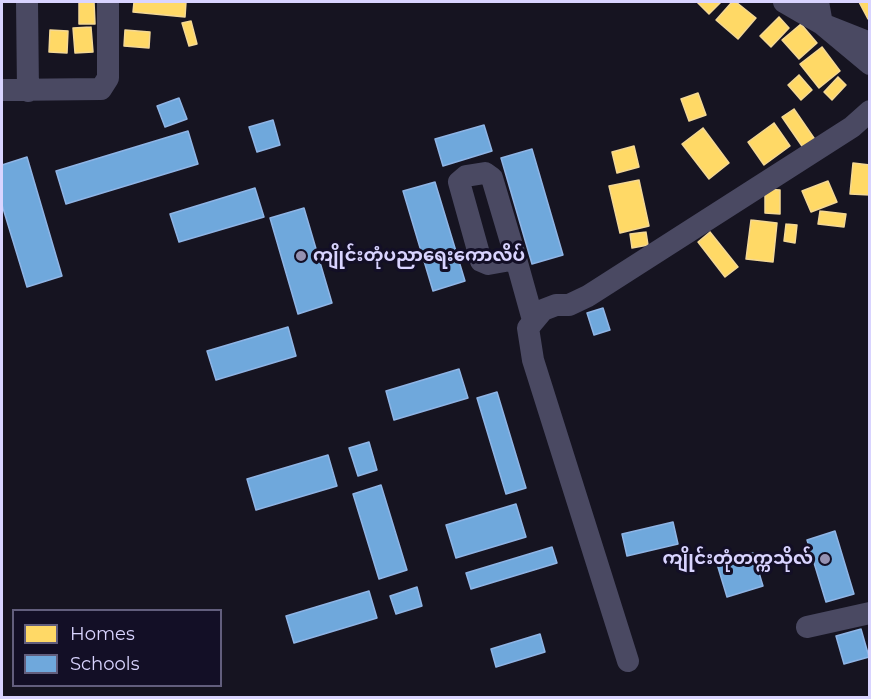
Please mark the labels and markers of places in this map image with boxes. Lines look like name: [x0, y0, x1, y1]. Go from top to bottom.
place label: ကျိုင်းတုံပညာရေးကောလိပ်: [313, 245, 525, 267]
marker: ကျိုင်းတုံပညာရေးကောလိပ်: [294, 249, 308, 263]
place label: ကျိုင်းတုံတက္ကသိုလ်: [663, 548, 813, 570]
marker: ကျိုင်းတုံတက္ကသိုလ်: [818, 552, 832, 566]

